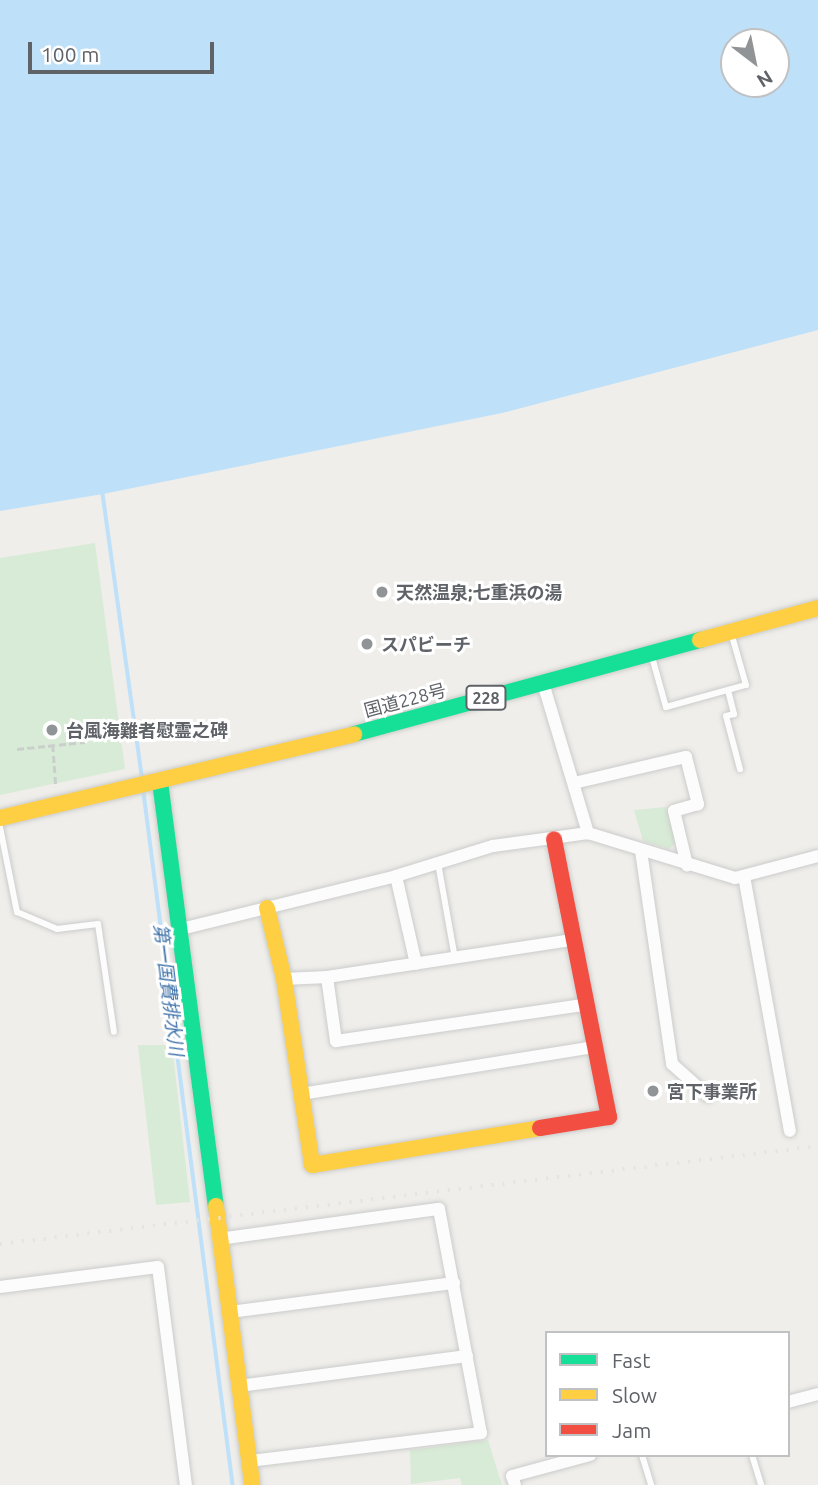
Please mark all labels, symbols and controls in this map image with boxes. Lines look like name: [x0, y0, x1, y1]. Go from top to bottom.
scale bar: [32, 28, 217, 72]
north arrow: [720, 28, 790, 98]
text: 100 m: [41, 42, 99, 66]
text: N: [753, 66, 777, 92]
place label: 天然温泉;七重浜の湯: [396, 581, 562, 603]
marker: 天然温泉;七重浜の湯: [374, 584, 390, 600]
place label: スパビーチ: [381, 633, 471, 655]
marker: スパビーチ: [359, 636, 375, 652]
street label: 国道228号: [361, 679, 449, 721]
road number: 228: [465, 685, 507, 710]
place label: 台風海難者慰霊之碑: [66, 719, 228, 741]
marker: 台風海難者慰霊之碑: [44, 722, 60, 738]
water label: 第一国費排水川: [149, 923, 187, 1057]
place label: 宮下事業所: [667, 1080, 757, 1102]
marker: 宮下事業所: [645, 1083, 661, 1099]
legend: [545, 1331, 790, 1457]
text: Fast: [612, 1348, 650, 1372]
text: Slow: [612, 1383, 657, 1407]
text: Jam: [612, 1418, 651, 1442]

